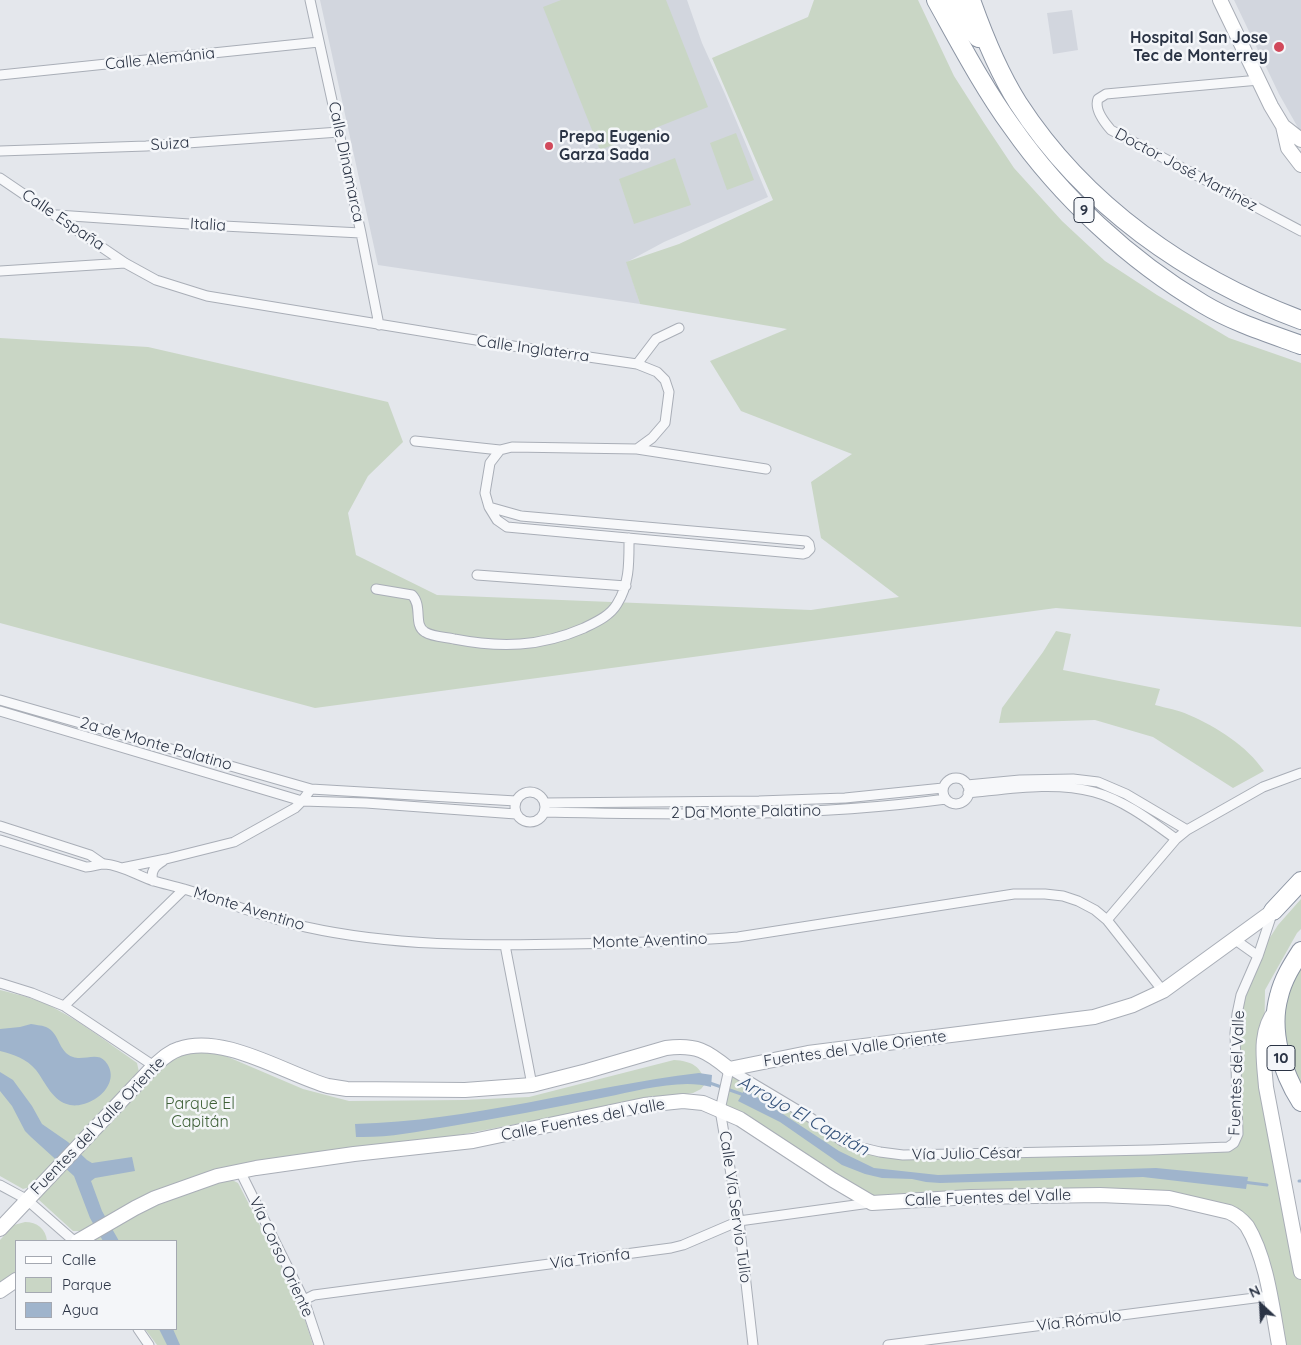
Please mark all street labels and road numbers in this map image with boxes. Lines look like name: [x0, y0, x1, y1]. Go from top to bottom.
street label: Calle Alemánia: [104, 44, 216, 74]
street label: Calle Dinamarca: [324, 100, 368, 224]
street label: Doctor José Martínez: [1111, 124, 1261, 216]
street label: Suiza: [150, 133, 190, 155]
street label: Calle España: [18, 185, 108, 255]
road number: 9: [1074, 198, 1094, 222]
street label: Italia: [190, 214, 226, 236]
street label: Calle Inglaterra: [475, 332, 591, 366]
street label: 2a de Monte Palatino: [78, 713, 234, 775]
street label: 2 Da Monte Palatino: [671, 801, 821, 823]
street label: Monte Aventino: [191, 883, 307, 935]
street label: Monte Aventino: [592, 929, 708, 953]
street label: Fuentes del Valle: [1225, 1010, 1249, 1136]
street label: Fuentes del Valle Oriente: [762, 1027, 948, 1071]
road number: 10: [1267, 1046, 1295, 1070]
street label: Fuentes del Valle Oriente: [27, 1053, 169, 1199]
street label: Calle Fuentes del Valle: [500, 1095, 666, 1145]
street label: Calle Vía Servio Tulio: [715, 1130, 755, 1284]
street label: Vía Julio César: [912, 1143, 1022, 1165]
street label: Calle Fuentes del Valle: [905, 1186, 1071, 1210]
street label: Vía Corso Oriente: [245, 1194, 317, 1320]
street label: Vía Trionfa: [549, 1245, 631, 1273]
street label: Vía Rómulo: [1035, 1306, 1123, 1336]

